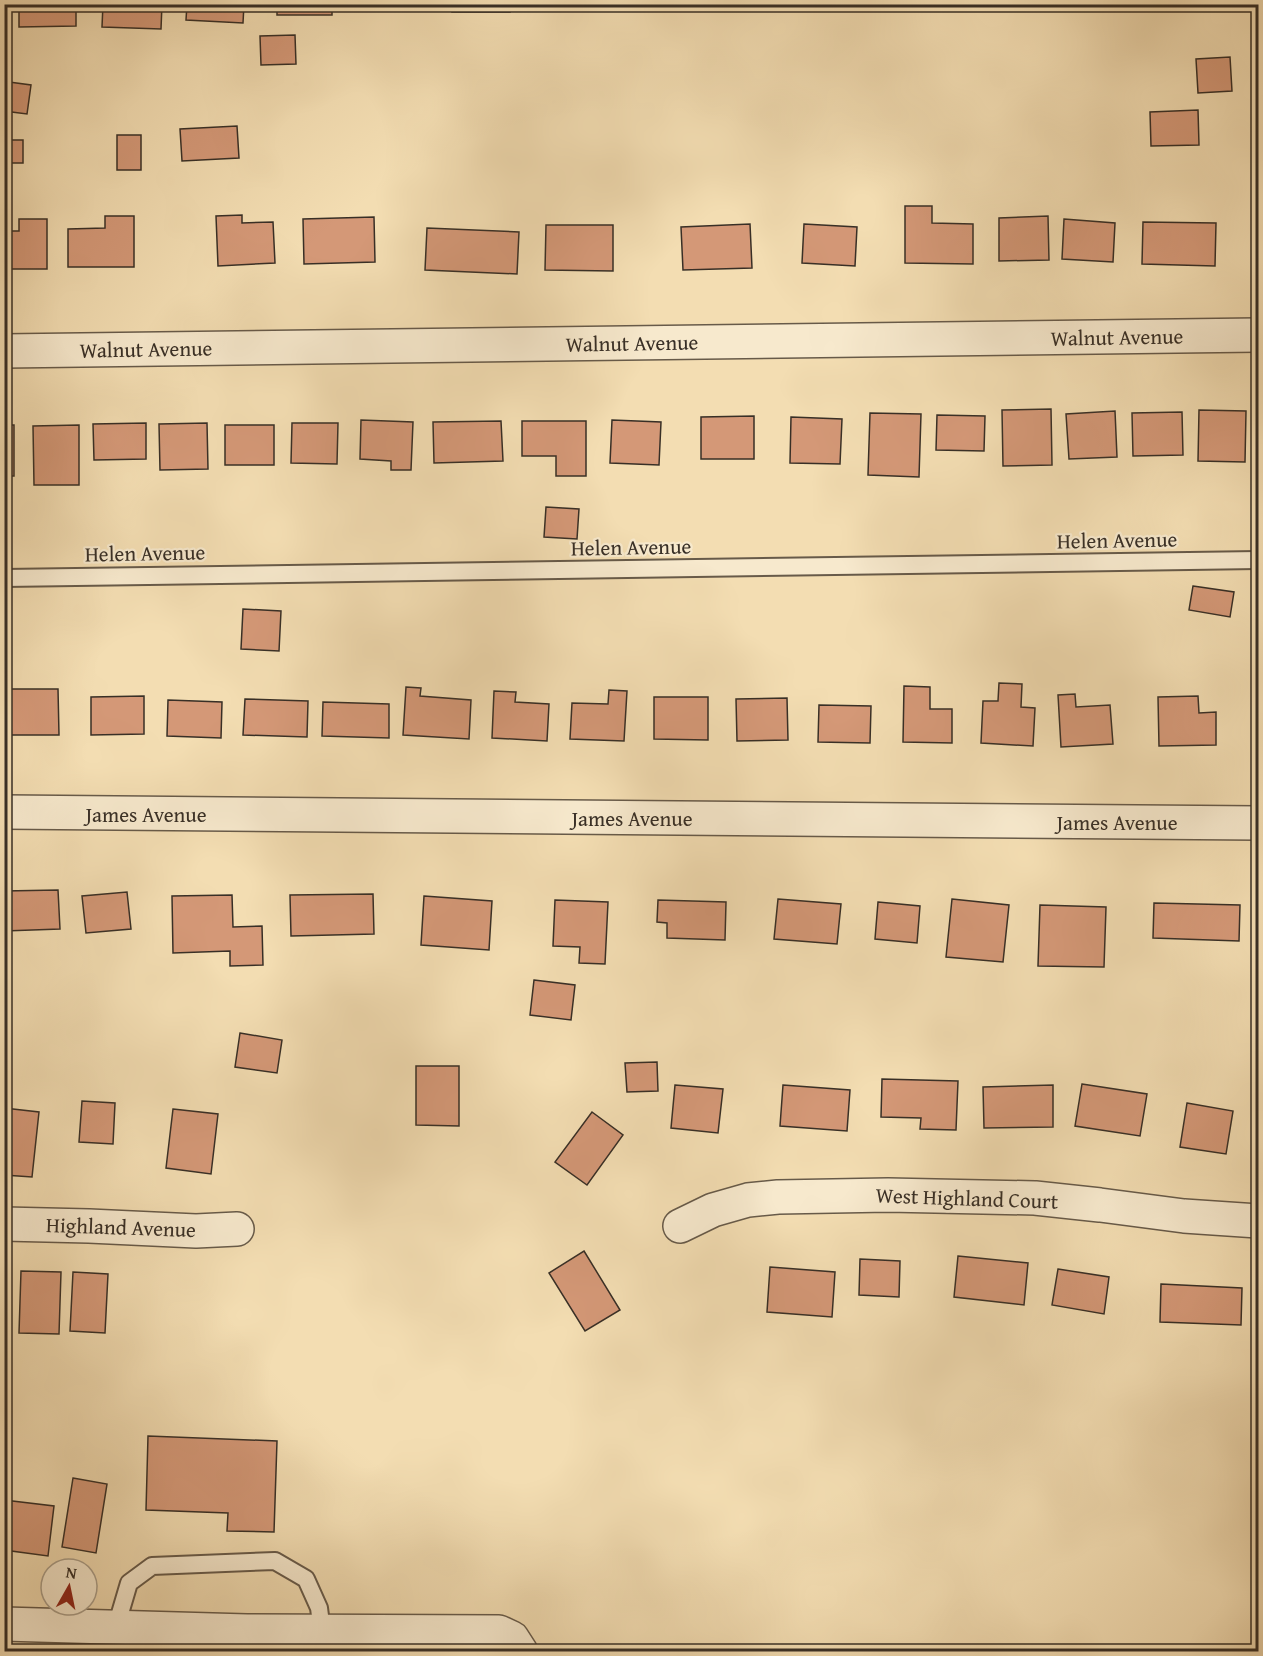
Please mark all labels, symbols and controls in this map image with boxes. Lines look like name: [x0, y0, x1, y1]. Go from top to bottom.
street label: Walnut Avenue: [1050, 320, 1184, 354]
street label: Walnut Avenue: [565, 326, 699, 360]
street label: Walnut Avenue: [79, 332, 213, 366]
street label: Helen Avenue: [1056, 523, 1178, 557]
street label: Helen Avenue: [570, 530, 692, 564]
street label: Helen Avenue: [84, 536, 206, 570]
street label: James Avenue: [82, 799, 207, 830]
street label: James Avenue: [568, 803, 693, 834]
street label: James Avenue: [1053, 807, 1178, 838]
street label: West Highland Court: [875, 1179, 1059, 1217]
street label: Highland Avenue: [45, 1209, 197, 1245]
north arrow: [39, 1557, 99, 1617]
text: N: [64, 1559, 79, 1585]

